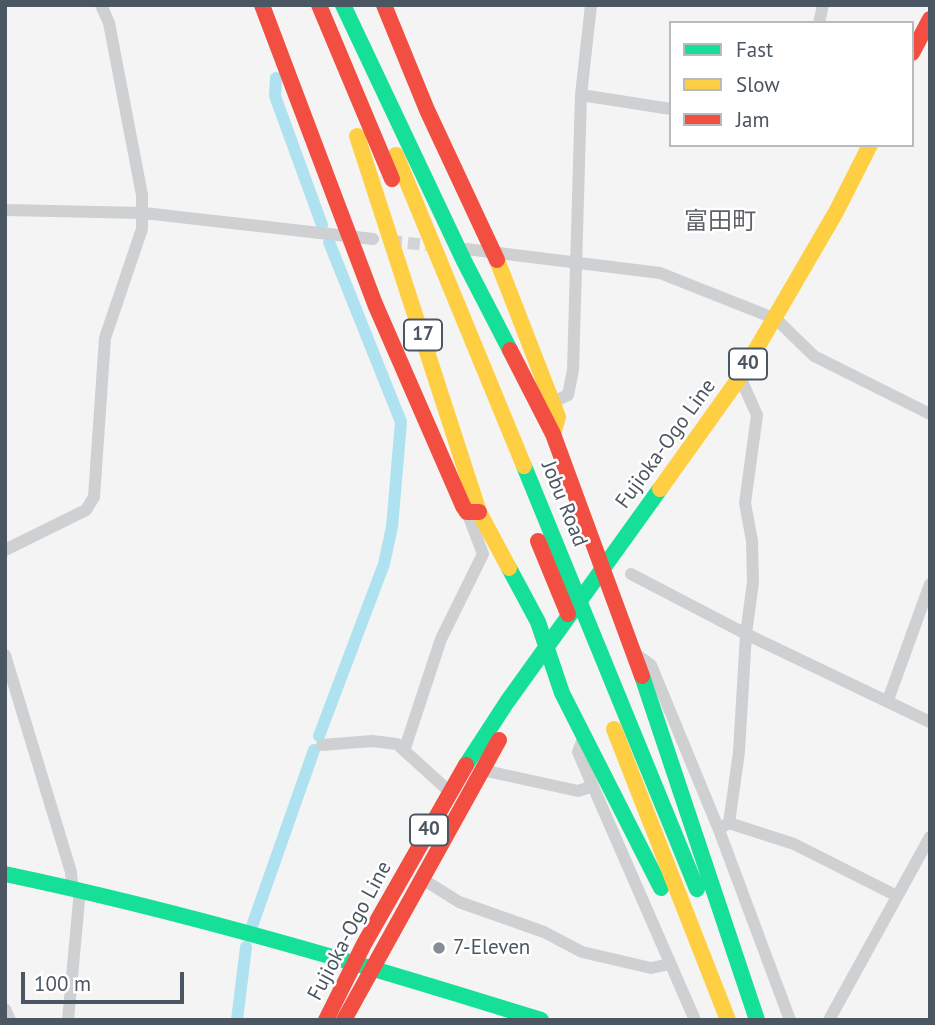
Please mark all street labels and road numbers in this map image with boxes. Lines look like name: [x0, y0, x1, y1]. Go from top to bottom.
road number: 17: [404, 320, 442, 350]
road number: 40: [729, 348, 767, 380]
street label: Fujioka-Ogo Line: [611, 374, 721, 514]
street label: Jobu Road: [535, 458, 593, 550]
road number: 40: [410, 814, 448, 846]
street label: Fujioka-Ogo Line: [303, 857, 397, 1005]

